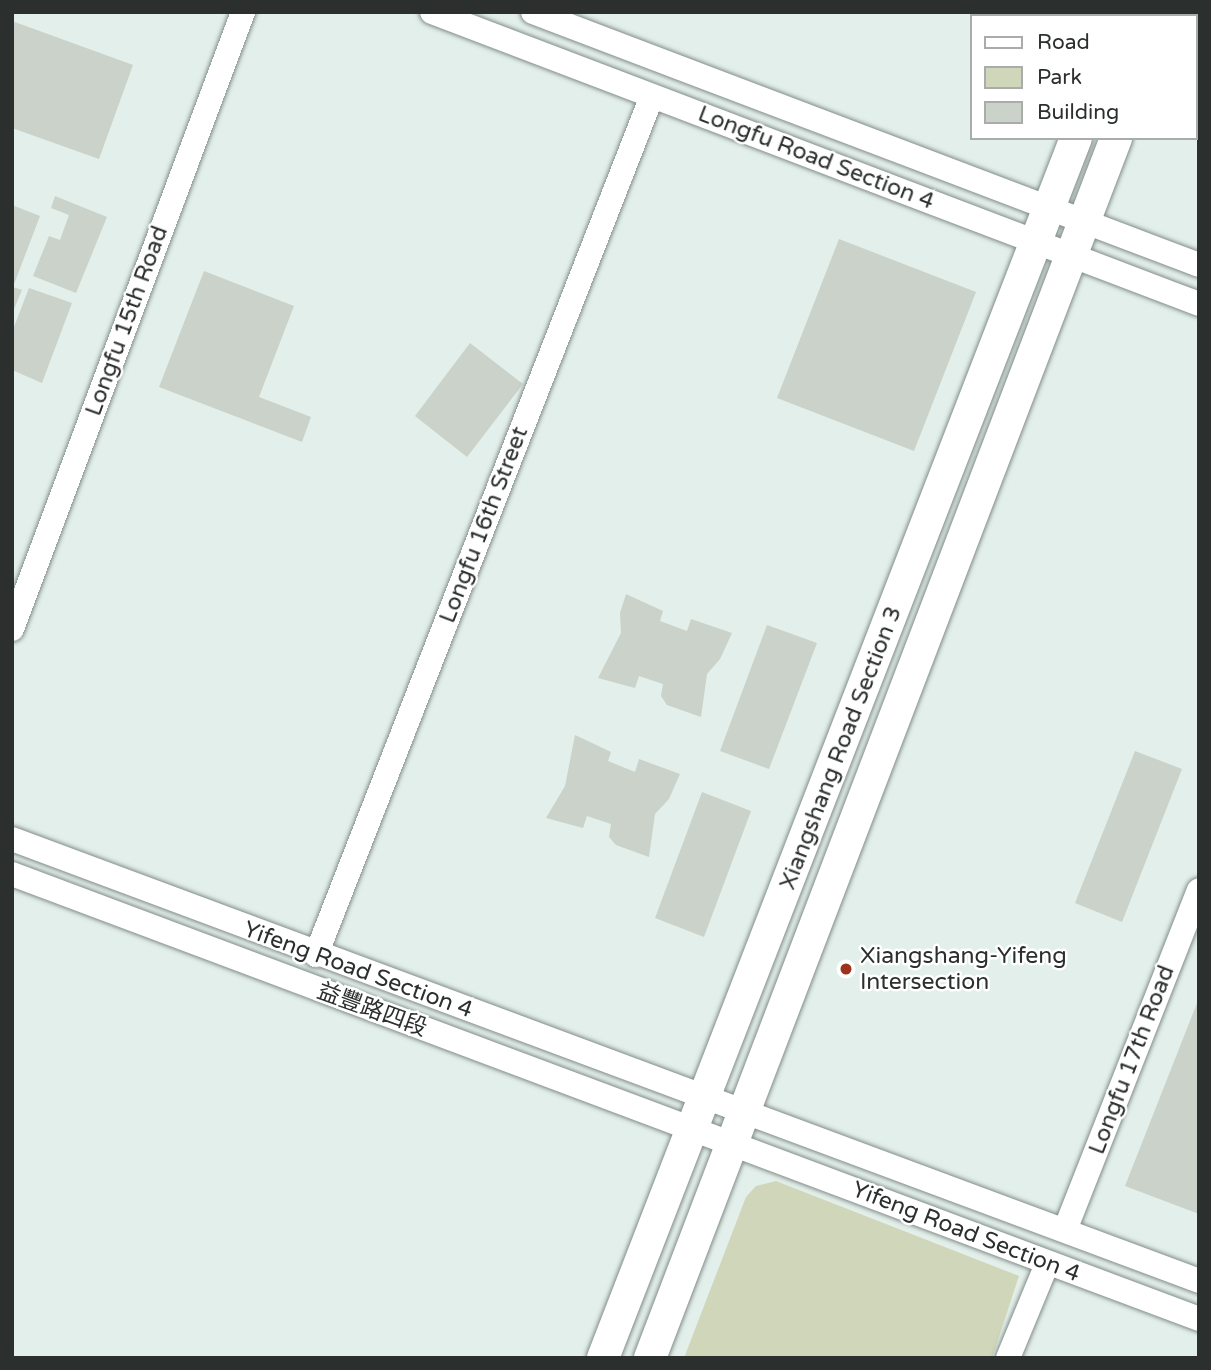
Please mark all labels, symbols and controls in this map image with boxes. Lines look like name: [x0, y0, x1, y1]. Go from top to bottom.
legend: [970, 14, 1197, 140]
text: Road: [1037, 30, 1090, 55]
text: Park: [1037, 65, 1082, 90]
street label: Longfu Road Section 4: [694, 100, 938, 216]
text: Building: [1037, 100, 1119, 125]
street label: Longfu 15th Road: [80, 222, 174, 420]
street label: Longfu 16th Street: [434, 423, 534, 627]
street label: Xiangshang Road Section 3: [774, 602, 908, 894]
street label: Yifeng Road Section 4: [240, 916, 476, 1024]
place label: Xiangshang-Yifeng Intersection: [860, 942, 1067, 996]
marker: Xiangshang-Yifeng Intersection: [838, 961, 854, 977]
street label: Longfu 17th Road: [1083, 962, 1181, 1158]
street label: 益豐路四段: [313, 977, 431, 1043]
street label: Yifeng Road Section 4: [848, 1176, 1084, 1288]

